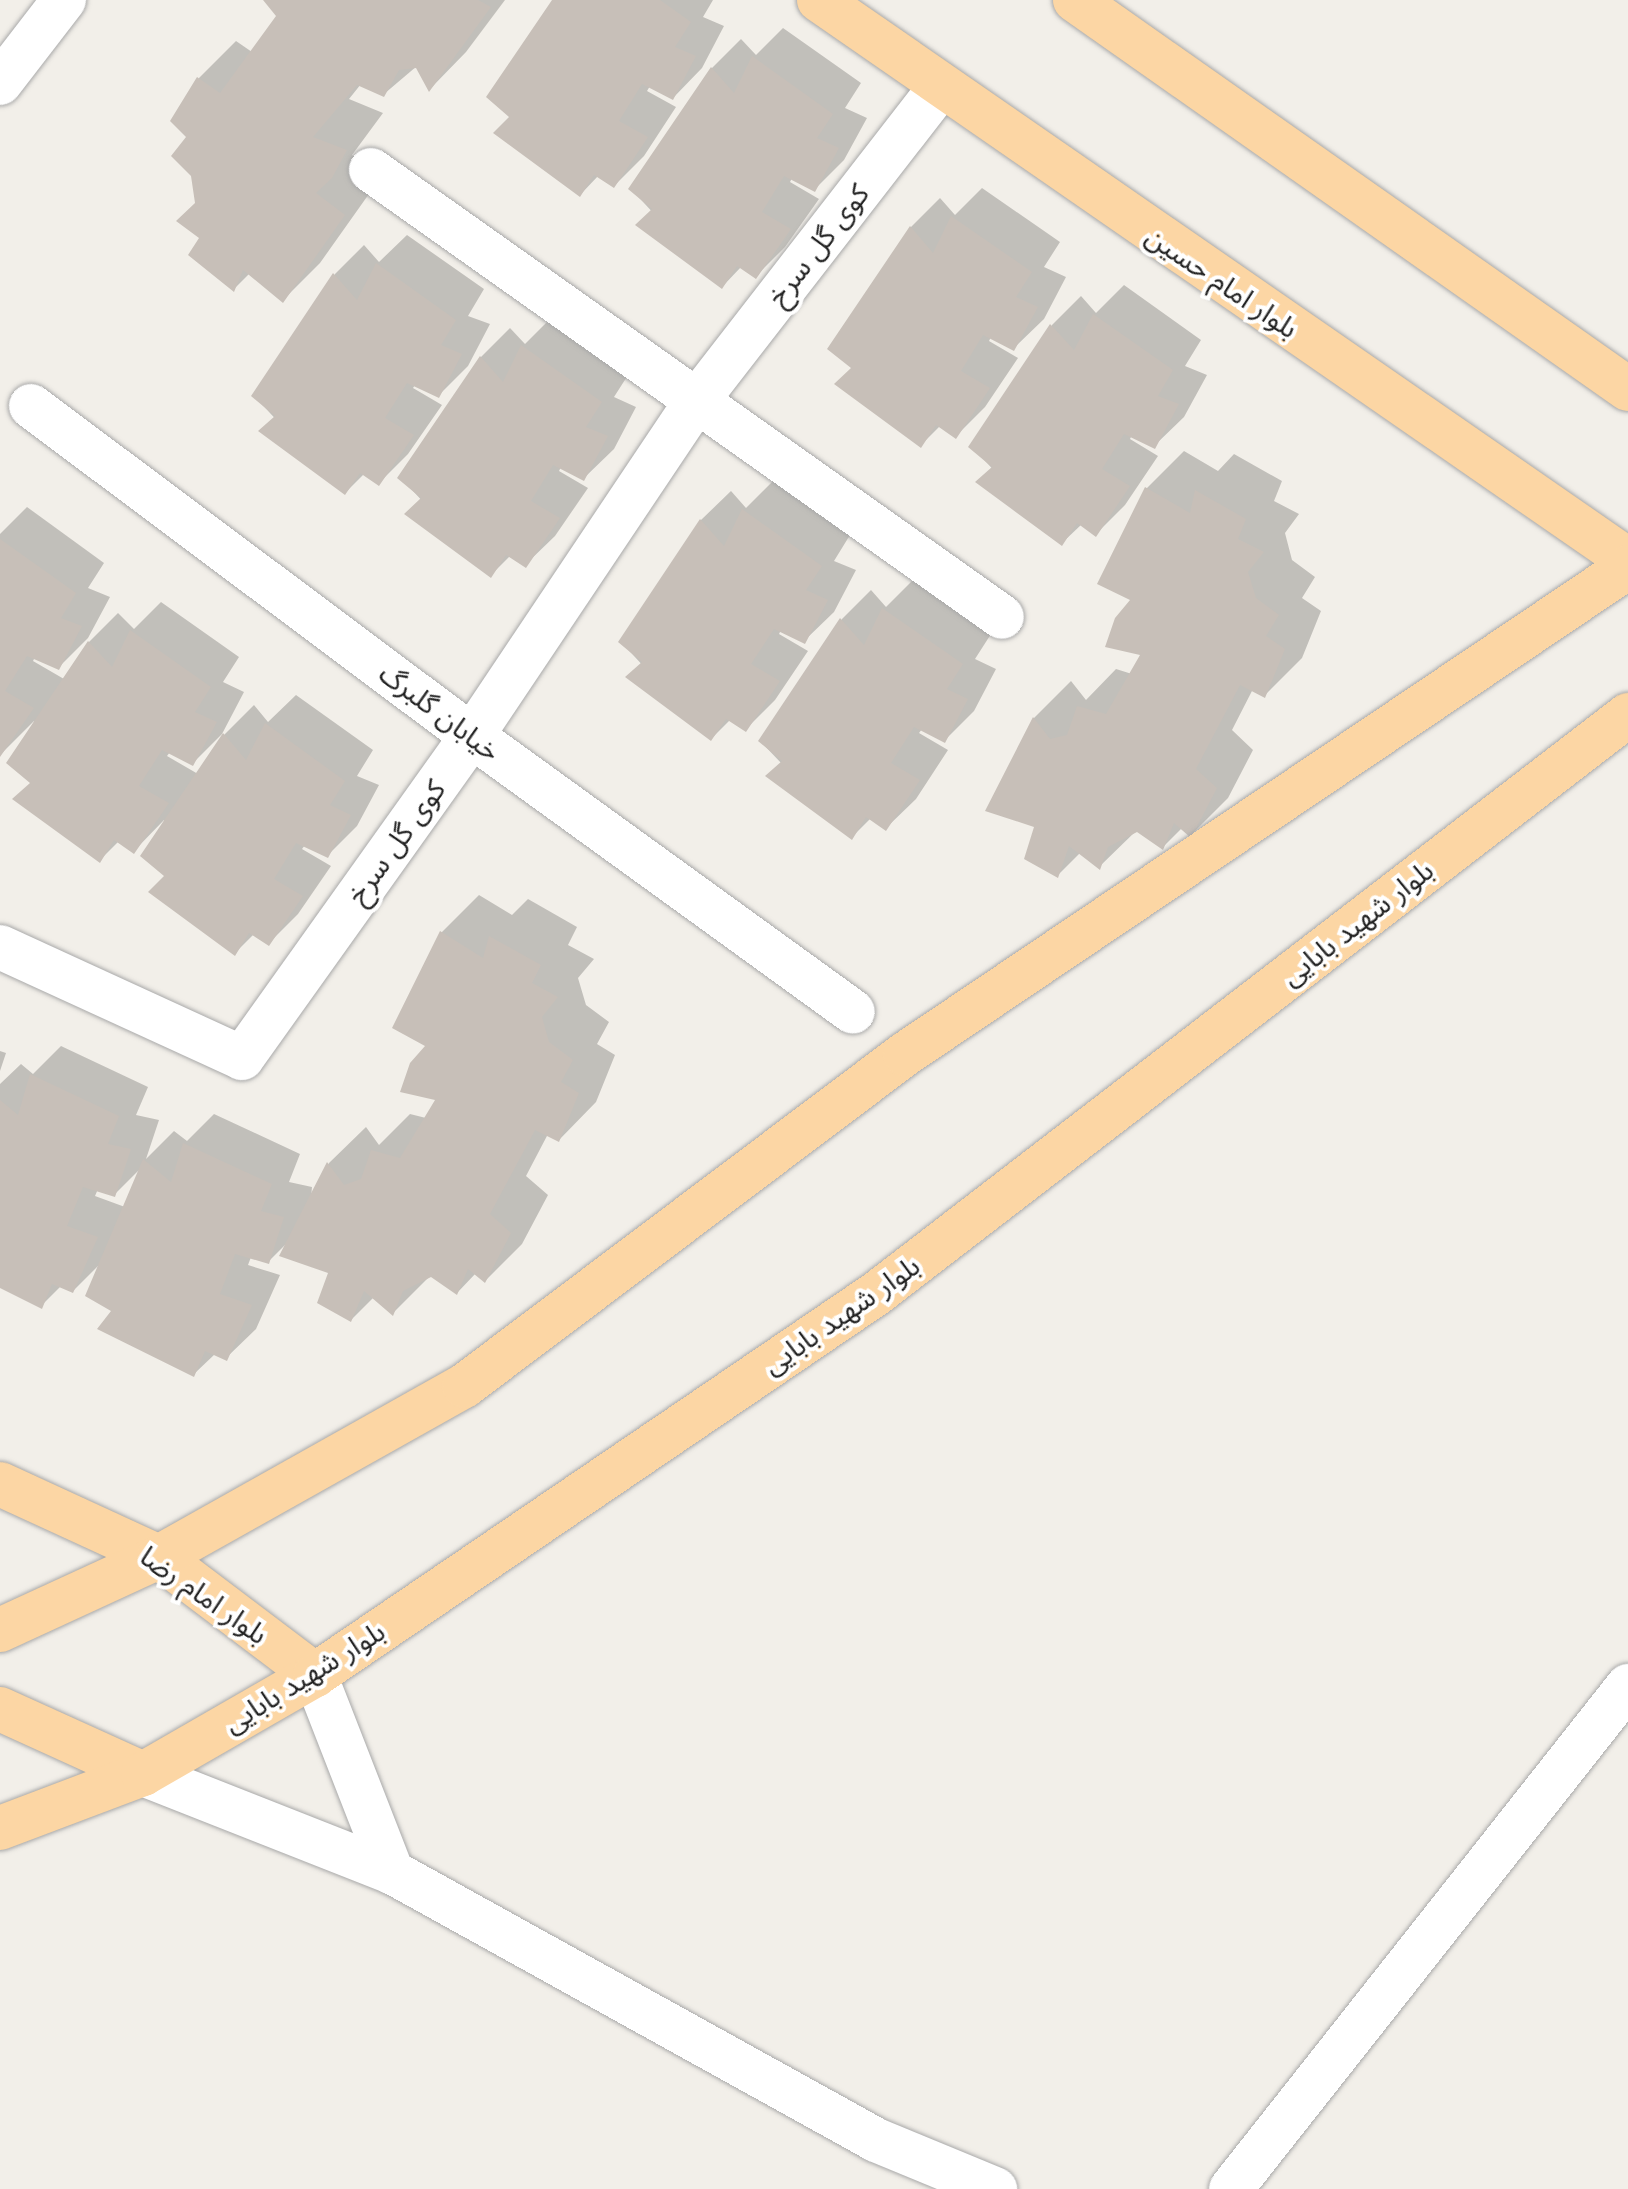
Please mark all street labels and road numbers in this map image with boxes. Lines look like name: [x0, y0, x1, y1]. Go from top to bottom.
street label: کوی گل سرخ: [760, 178, 876, 312]
street label: بلوار امام حسین: [1140, 219, 1304, 345]
street label: خیابان گلبرگ: [373, 656, 507, 768]
street label: کوی گل سرخ: [340, 774, 452, 910]
street label: بلوار شهید بابایی: [1274, 853, 1440, 993]
street label: بلوار شهید بابایی: [756, 1249, 926, 1381]
street label: بلوار امام رضا: [134, 1539, 274, 1651]
street label: بلوار شهید بابایی: [217, 1614, 391, 1740]

